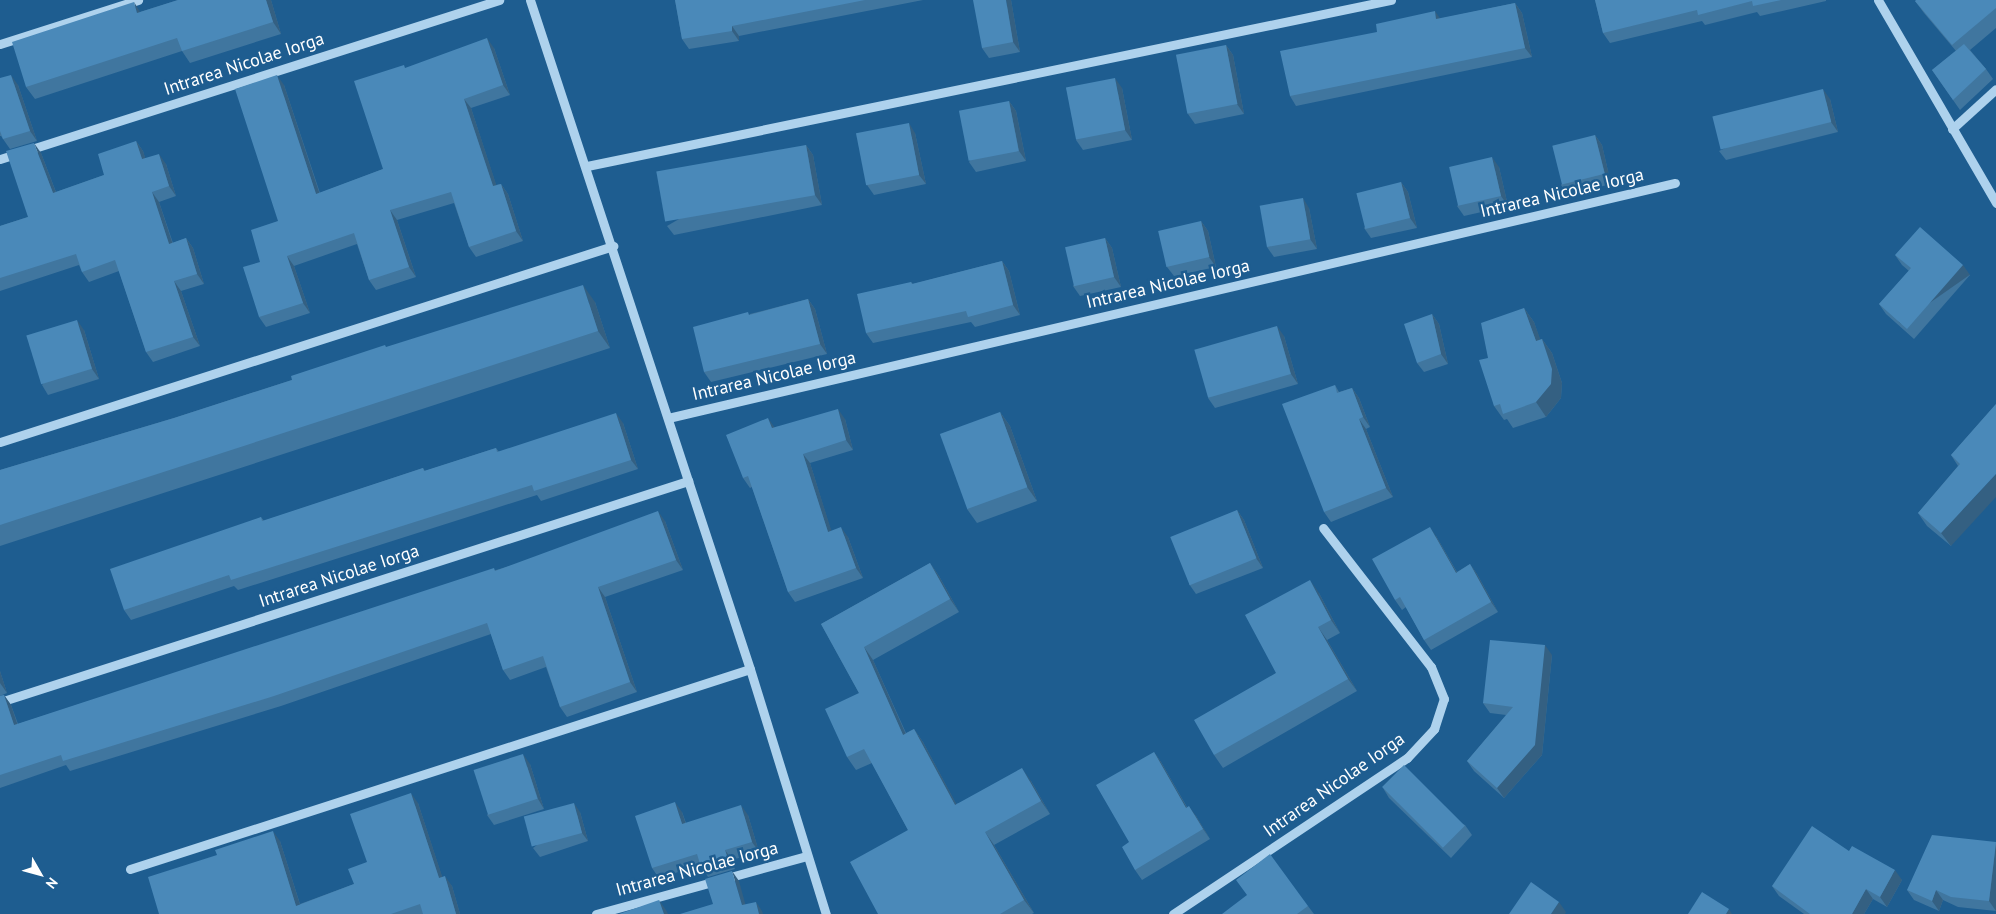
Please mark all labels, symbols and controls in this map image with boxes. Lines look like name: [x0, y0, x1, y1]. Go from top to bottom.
street label: Intrarea Nicolae Iorga: [161, 28, 327, 100]
street label: Intrarea Nicolae Iorga: [1478, 164, 1646, 222]
street label: Intrarea Nicolae Iorga: [1084, 255, 1252, 313]
street label: Intrarea Nicolae Iorga: [690, 347, 858, 405]
street label: Intrarea Nicolae Iorga: [256, 540, 422, 612]
street label: Intrarea Nicolae Iorga: [1259, 728, 1409, 842]
street label: Intrarea Nicolae Iorga: [613, 837, 781, 901]
north arrow: [15, 849, 65, 899]
text: N: [42, 874, 62, 892]

